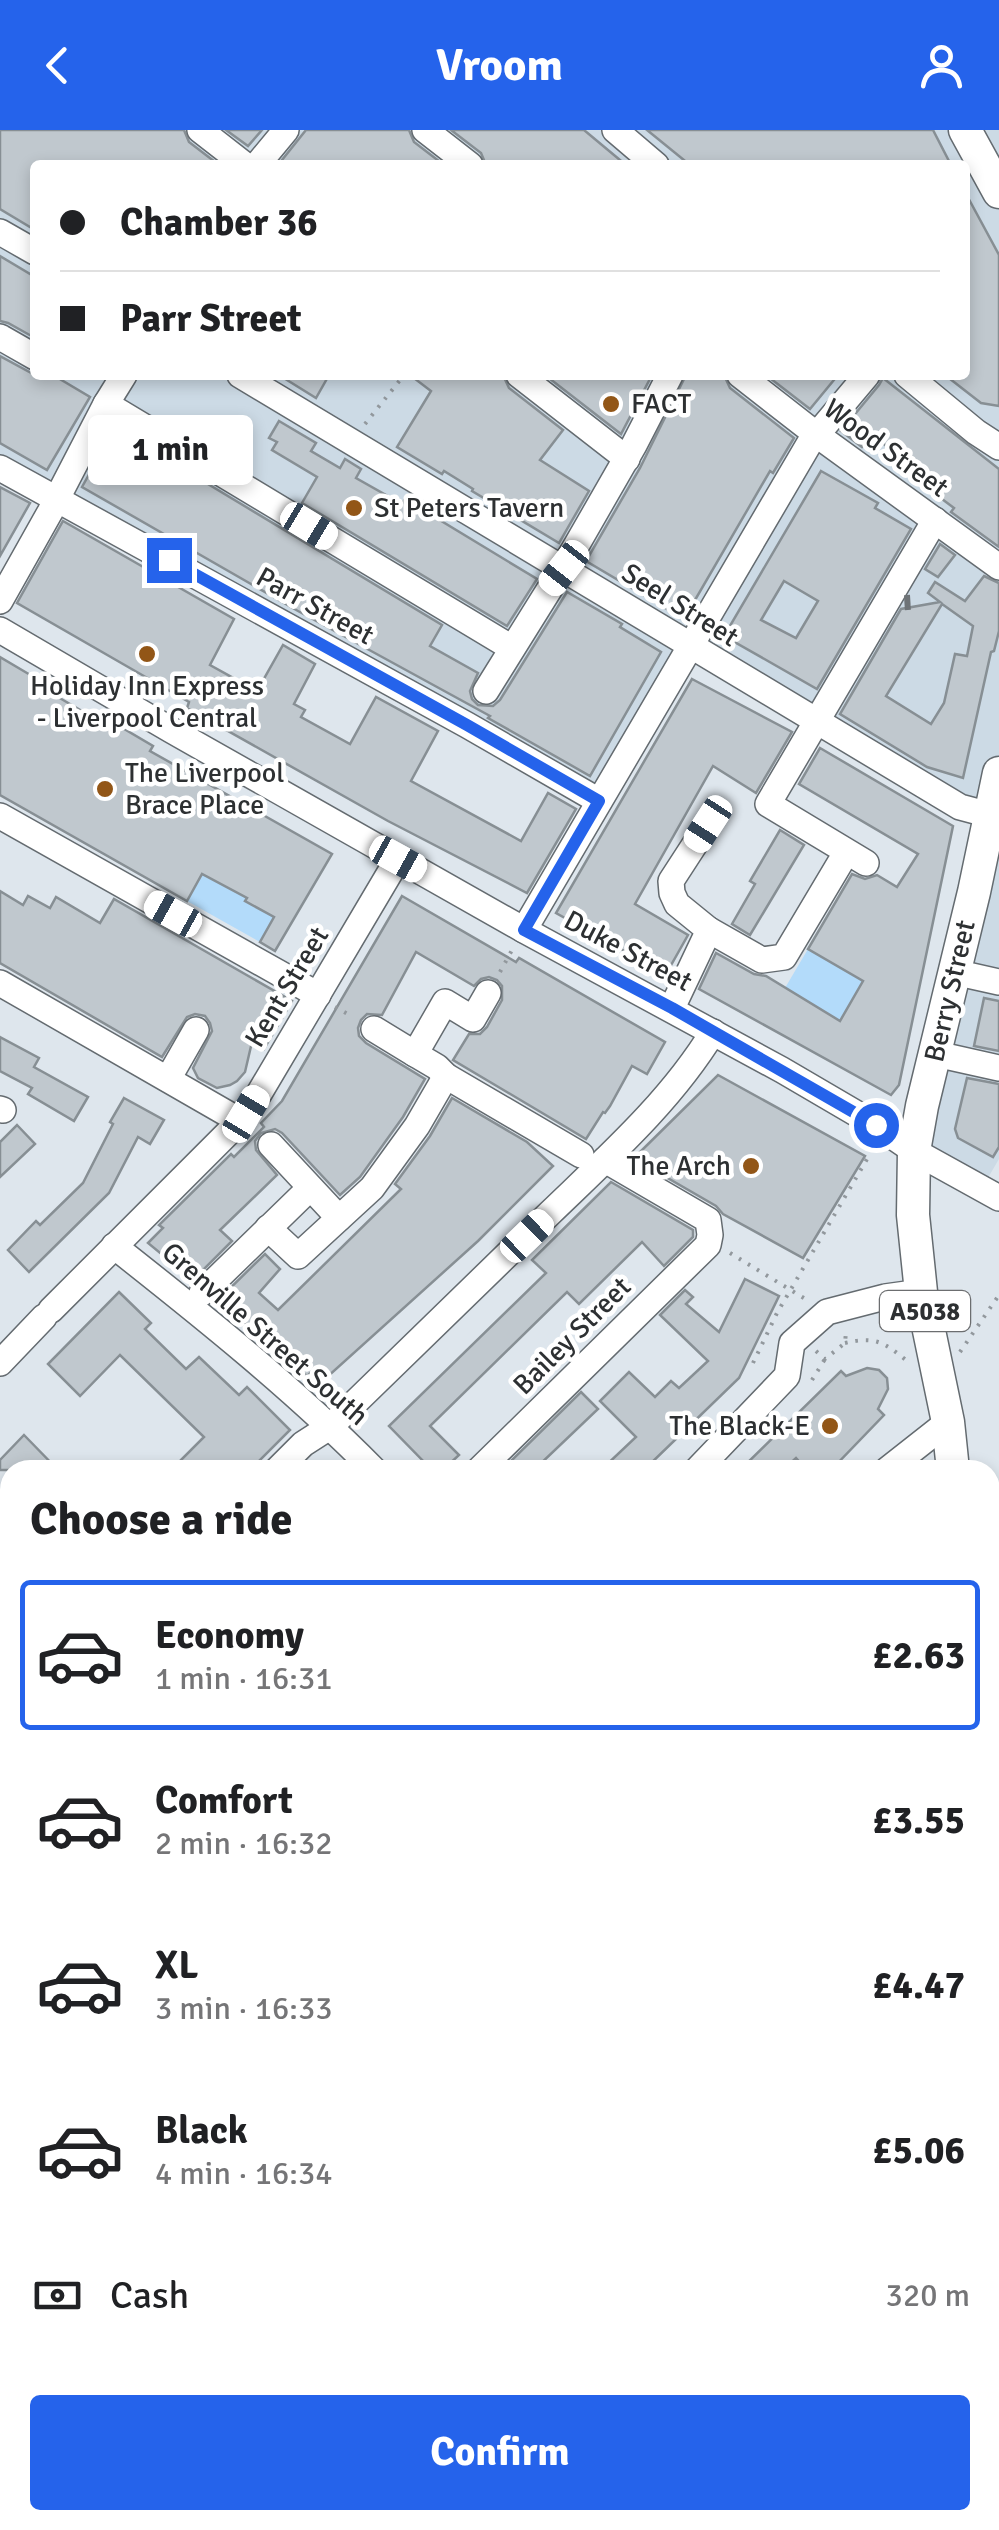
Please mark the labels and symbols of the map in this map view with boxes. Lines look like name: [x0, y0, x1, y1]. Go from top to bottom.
place label: FACT: [631, 387, 692, 421]
street label: Wood Street: [817, 391, 955, 505]
marker: FACT: [600, 393, 622, 415]
callout: 1 min: [86, 415, 252, 485]
place label: St Peters Tavern: [374, 491, 564, 525]
marker: St Peters Tavern: [343, 497, 365, 519]
car: [276, 498, 342, 554]
car: [534, 535, 594, 601]
route end: [147, 538, 192, 583]
street label: Seel Street: [615, 556, 745, 654]
street label: Parr Street: [250, 560, 380, 652]
marker: Holiday Inn Express - Liverpool Central: [136, 643, 158, 665]
place label: Holiday Inn Express - Liverpool Central: [30, 669, 264, 735]
place label: The Liverpool Brace Place: [125, 756, 284, 822]
marker: The Liverpool Brace Place: [94, 778, 116, 800]
car: [679, 791, 737, 857]
car: [364, 831, 432, 887]
car: [139, 886, 207, 942]
street label: Duke Street: [558, 903, 698, 999]
street label: Berry Street: [917, 917, 983, 1065]
street label: Kent Street: [238, 920, 336, 1053]
car: [218, 1081, 274, 1147]
route start: [854, 1103, 899, 1148]
place label: The Arch: [626, 1149, 731, 1183]
marker: The Arch: [740, 1155, 762, 1177]
car: [495, 1204, 559, 1268]
street label: Grenville Street South: [155, 1235, 375, 1433]
street label: Bailey Street: [506, 1270, 638, 1402]
road number: A5038: [880, 1291, 970, 1331]
place label: The Black-E: [669, 1409, 810, 1443]
marker: The Black-E: [819, 1415, 841, 1437]

